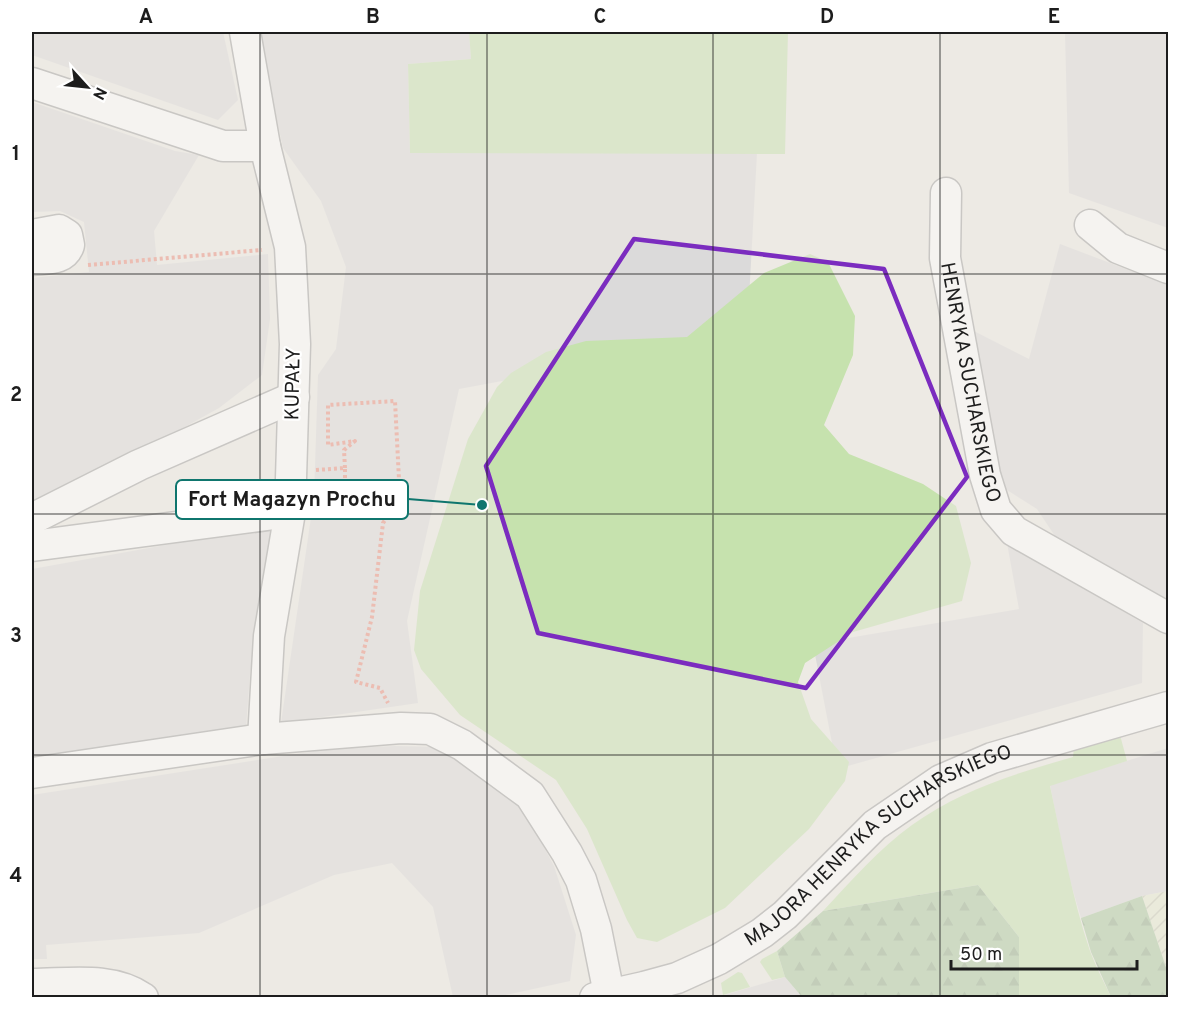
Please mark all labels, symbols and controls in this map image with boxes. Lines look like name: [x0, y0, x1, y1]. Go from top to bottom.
text: A: [139, 5, 153, 31]
text: B: [366, 5, 380, 31]
text: C: [594, 5, 606, 31]
text: D: [820, 5, 834, 31]
text: E: [1048, 5, 1060, 31]
north arrow: [57, 57, 117, 117]
text: N: [87, 83, 110, 103]
text: 1: [12, 142, 20, 168]
street label: HENRYKA SUCHARSKIEGO: [933, 260, 1006, 506]
street label: KUPAŁY: [280, 347, 308, 421]
text: 2: [10, 383, 22, 409]
callout: Fort Magazyn Prochu: [176, 480, 408, 519]
text: Fort Magazyn Prochu: [188, 487, 396, 514]
text: 3: [10, 624, 22, 650]
street label: MAJORA HENRYKA SUCHARSKIEGO: [740, 740, 1015, 953]
text: 4: [10, 864, 22, 890]
scale bar: [951, 933, 1137, 971]
text: 50 m: [960, 944, 1002, 967]

